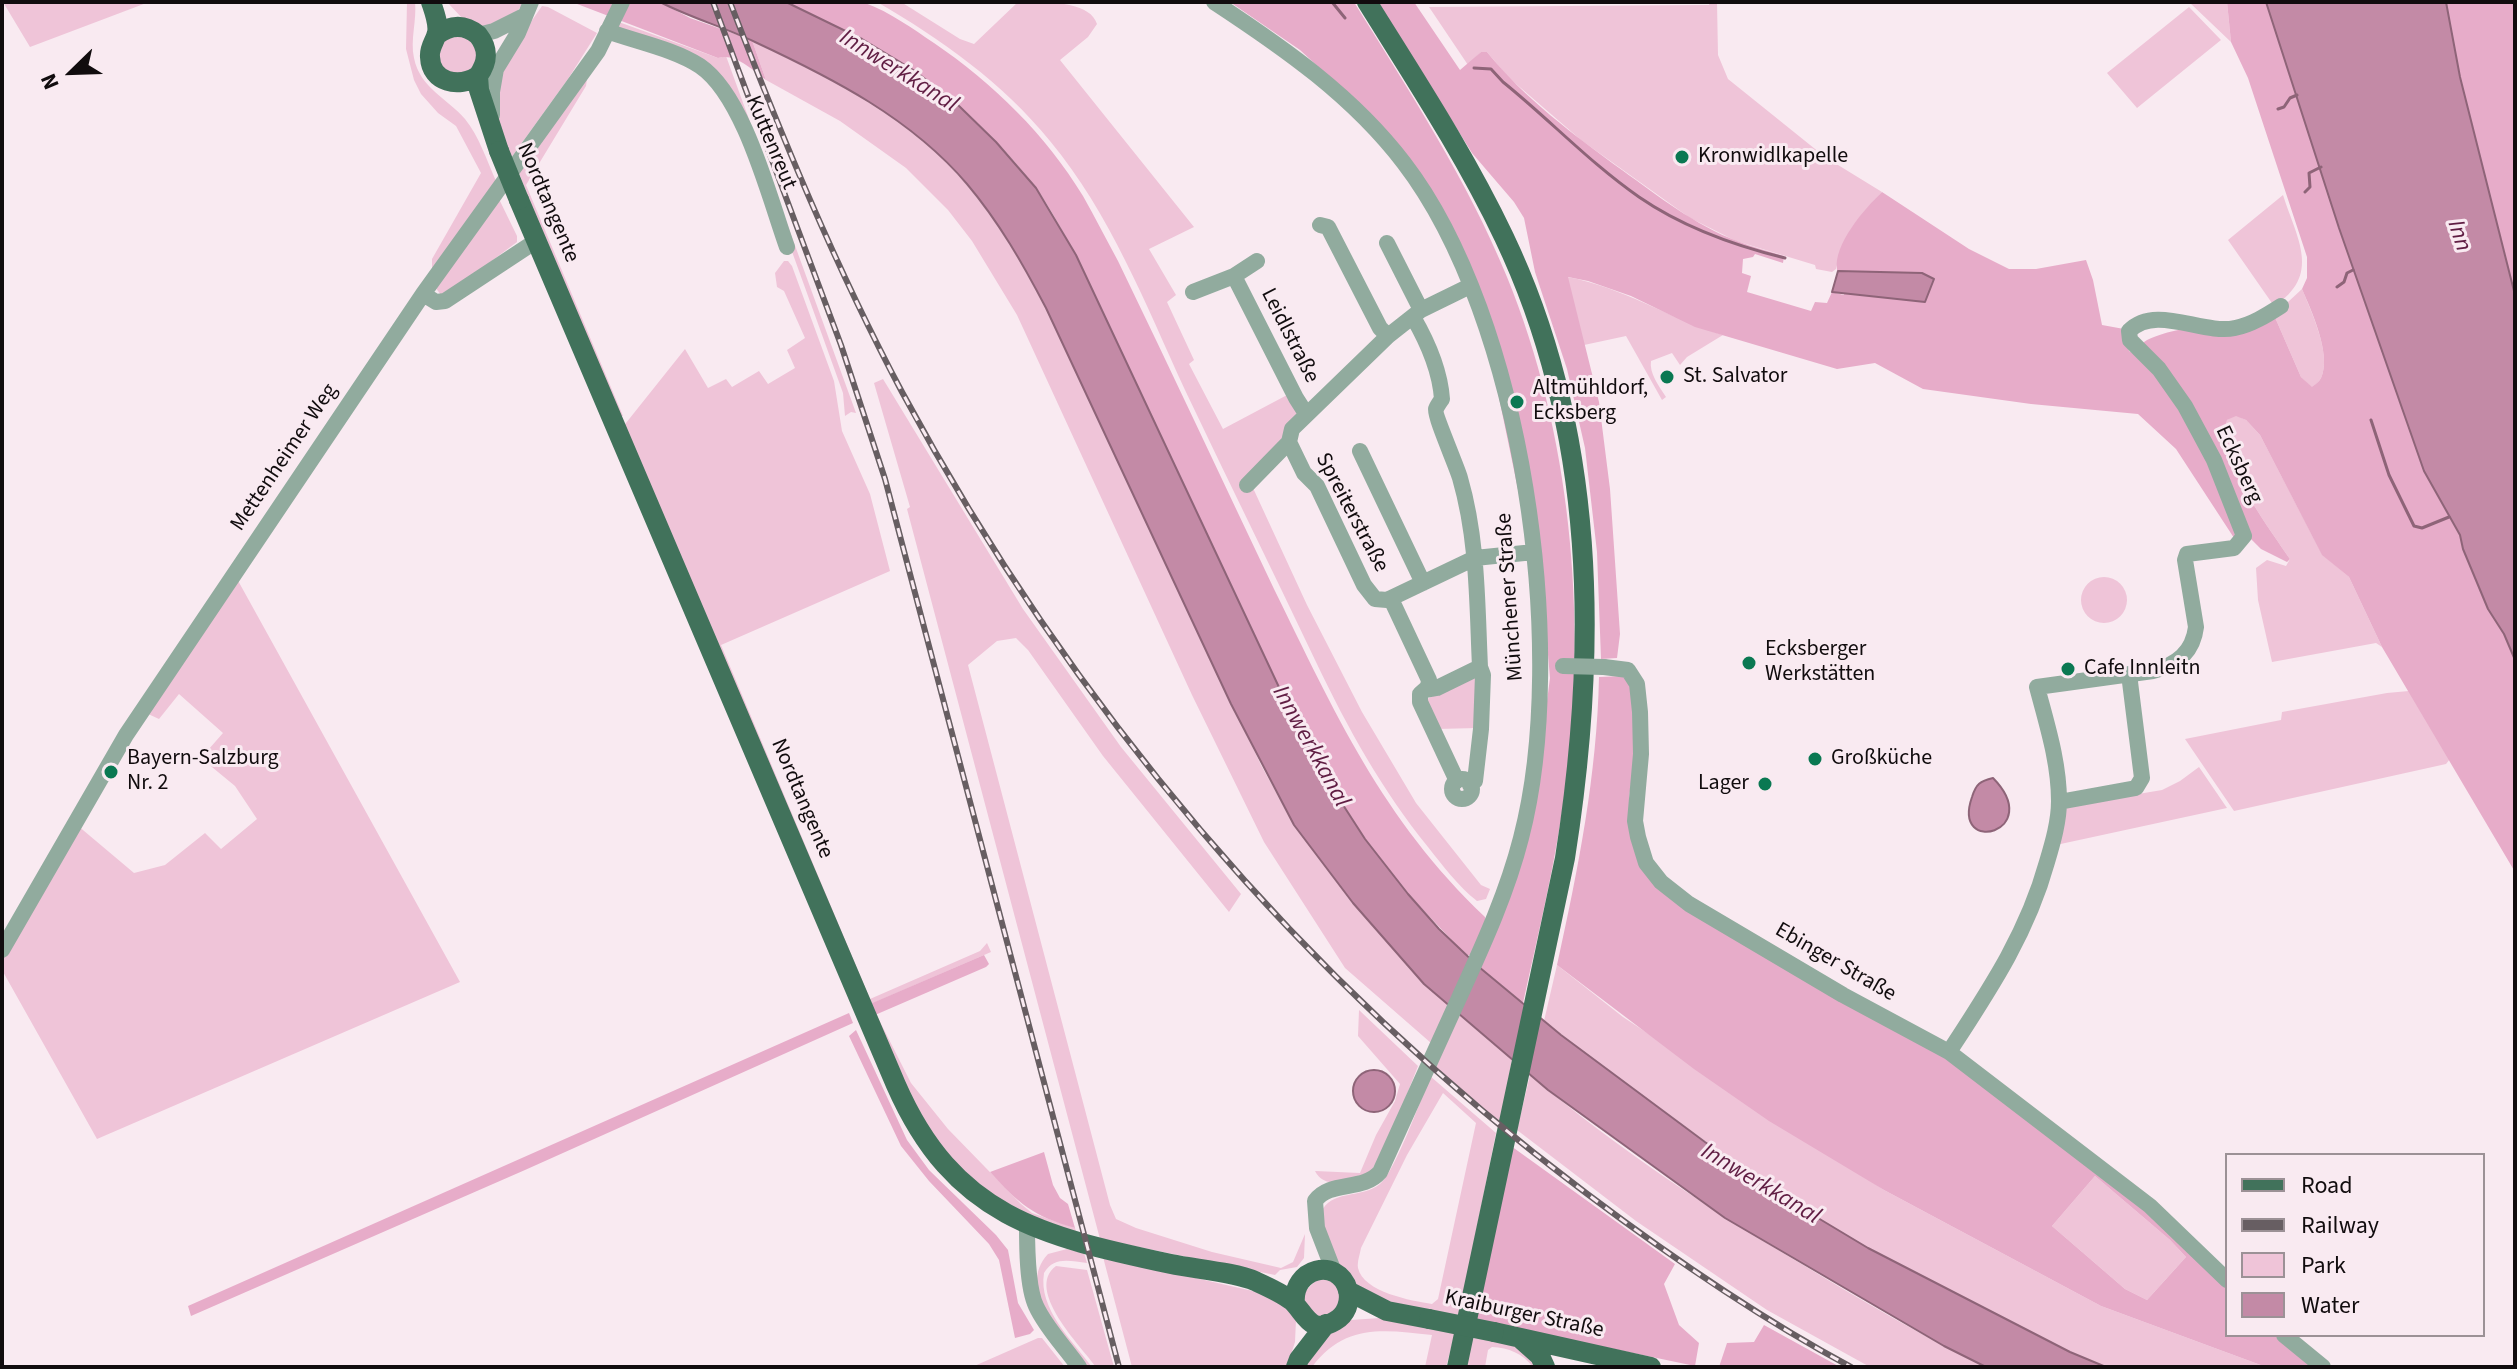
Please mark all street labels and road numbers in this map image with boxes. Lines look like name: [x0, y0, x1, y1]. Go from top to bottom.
street label: Kuttenreut: [738, 92, 802, 194]
street label: Nordtangente: [510, 139, 584, 267]
street label: Leidlstraße: [1254, 284, 1324, 388]
street label: Mettenheimer Weg: [226, 379, 344, 537]
street label: Ecksberg: [2208, 422, 2268, 508]
street label: Spreiterstraße: [1309, 449, 1393, 577]
street label: Münchener Straße: [1492, 512, 1530, 682]
street label: Nordtangente: [764, 735, 838, 863]
street label: Ebinger Straße: [1770, 918, 1900, 1008]
street label: Kraiburger Straße: [1442, 1285, 1606, 1345]

